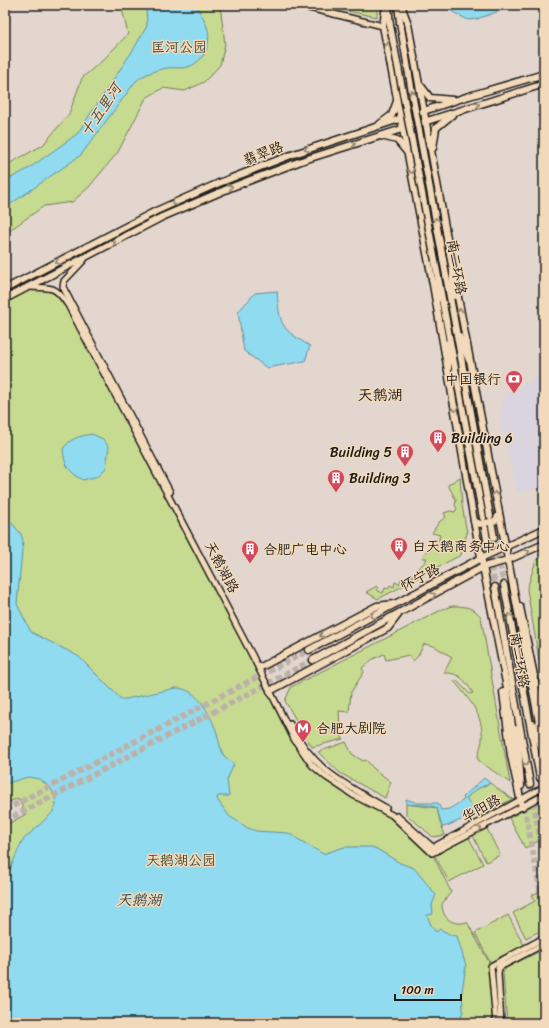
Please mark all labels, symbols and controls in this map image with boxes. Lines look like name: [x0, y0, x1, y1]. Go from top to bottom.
park label: 匡河公园: [151, 35, 207, 60]
one-way arrow: [382, 40, 390, 47]
water label: 十五里河: [73, 75, 130, 142]
one-way arrow: [408, 90, 417, 96]
one-way arrow: [473, 101, 480, 110]
street label: 翡翠路: [239, 134, 287, 173]
one-way arrow: [349, 140, 356, 149]
one-way arrow: [304, 145, 311, 153]
one-way arrow: [407, 168, 415, 174]
one-way arrow: [227, 184, 234, 192]
one-way arrow: [171, 198, 178, 206]
one-way arrow: [432, 217, 441, 224]
street label: 南二环路: [439, 237, 474, 297]
one-way arrow: [109, 240, 116, 248]
one-way arrow: [55, 257, 62, 264]
one-way arrow: [456, 308, 465, 314]
place label: 中国银行: [445, 367, 501, 392]
bank icon: 中国银行: [504, 369, 524, 394]
district label: 天鹅湖: [357, 382, 403, 408]
one-way arrow: [450, 406, 459, 412]
place label: Building 6: [451, 426, 513, 451]
building icon: Building 6: [428, 428, 448, 453]
place label: Building 5: [330, 440, 392, 465]
building icon: Building 5: [395, 442, 415, 467]
place label: Building 3: [349, 466, 411, 491]
building icon: Building 3: [326, 468, 346, 493]
one-way arrow: [491, 491, 499, 497]
place label: 白天鹅商务中心: [412, 534, 510, 559]
building icon: 白天鹅商务中心: [389, 536, 409, 561]
street label: 天鹅湖路: [197, 537, 246, 598]
place label: 合肥广电中心: [263, 537, 347, 562]
building icon: 合肥广电中心: [240, 539, 260, 564]
one-way arrow: [523, 548, 530, 556]
street label: 怀宁路: [396, 557, 445, 598]
one-way arrow: [429, 592, 436, 600]
one-way arrow: [370, 611, 377, 619]
one-way arrow: [506, 613, 514, 619]
one-way arrow: [318, 630, 326, 638]
street label: 南二环路: [502, 630, 537, 690]
place label: 合肥大剧院: [316, 716, 386, 741]
metro station icon: 合肥大剧院: [293, 718, 313, 743]
one-way arrow: [521, 760, 530, 767]
street label: 华阳路: [457, 787, 506, 830]
one-way arrow: [475, 826, 482, 834]
park label: 天鹅湖公园: [146, 848, 216, 873]
water label: 天鹅湖: [116, 887, 163, 913]
scale bar: [395, 976, 461, 1002]
text: 100 m: [401, 979, 434, 1001]

